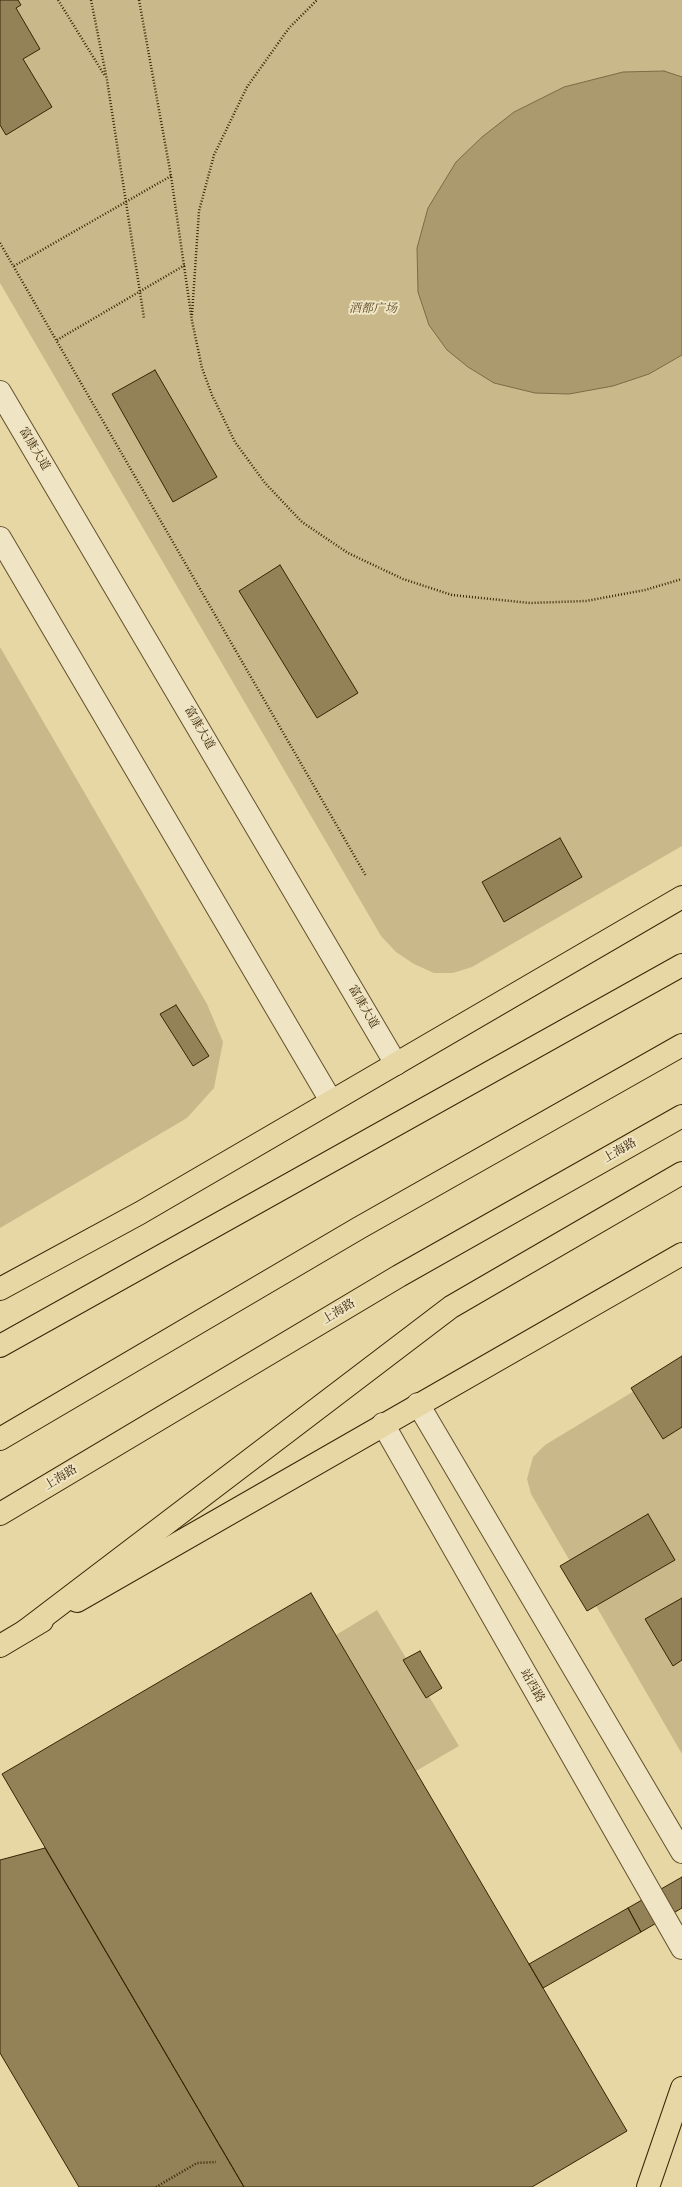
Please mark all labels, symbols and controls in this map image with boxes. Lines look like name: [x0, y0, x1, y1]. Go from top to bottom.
park label: 酒都广场: [349, 302, 397, 316]
street label: 富康大道: [15, 425, 53, 473]
street label: 富康大道: [181, 704, 217, 752]
street label: 富康大道: [345, 983, 381, 1031]
street label: 上海路: [601, 1136, 639, 1166]
street label: 上海路: [320, 1297, 358, 1327]
street label: 上海路: [42, 1463, 80, 1493]
street label: 站西路: [517, 1667, 547, 1705]

